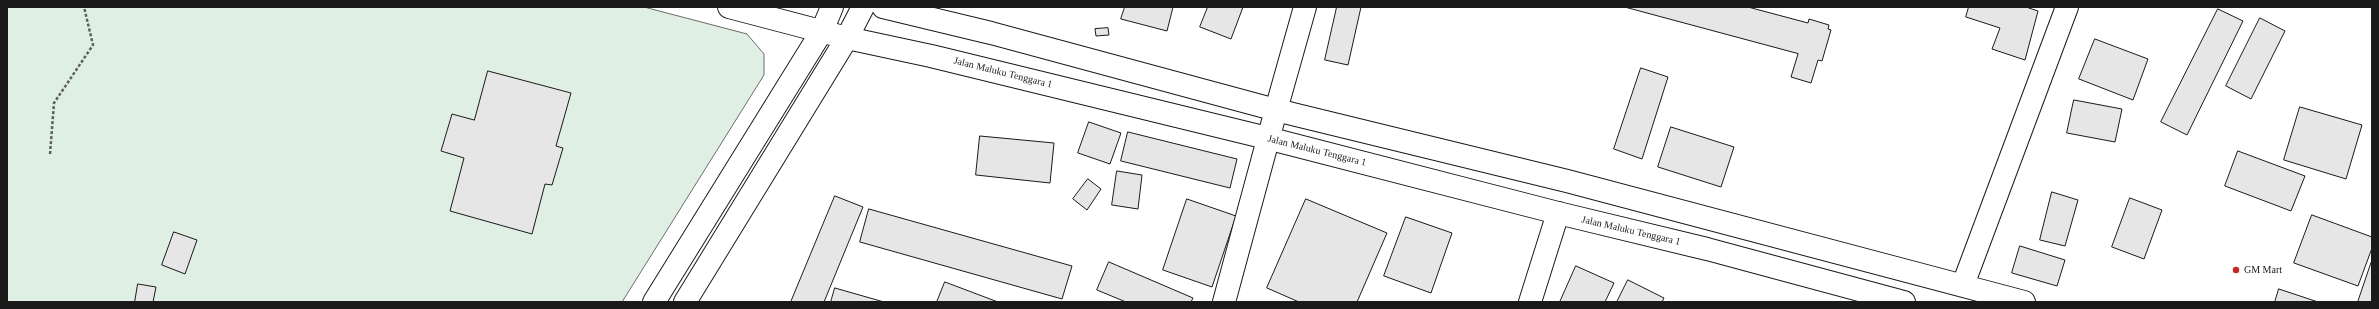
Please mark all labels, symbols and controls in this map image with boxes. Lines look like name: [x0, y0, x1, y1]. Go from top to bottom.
street label: Jalan Maluku Tenggara 1: [952, 55, 1054, 91]
street label: Jalan Maluku Tenggara 1: [1266, 133, 1368, 169]
street label: Jalan Maluku Tenggara 1: [1580, 214, 1682, 248]
place label: GM Mart: [2244, 264, 2282, 276]
marker: GM Mart: [2231, 265, 2241, 275]

